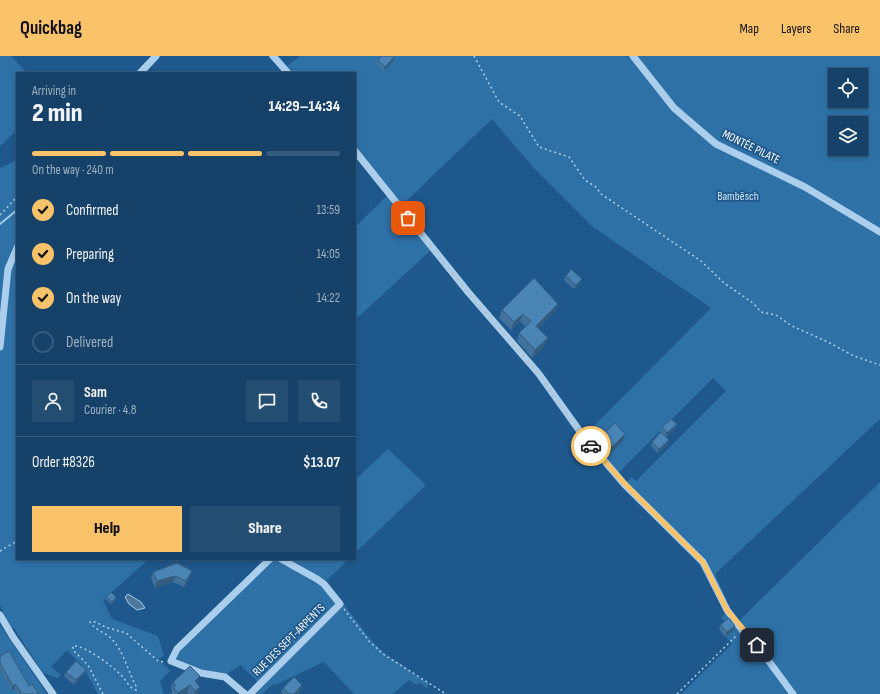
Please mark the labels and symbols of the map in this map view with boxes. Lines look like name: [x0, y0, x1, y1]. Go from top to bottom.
street label: MONTÉE PILATE: [720, 127, 782, 167]
park label: Bambësch: [717, 189, 759, 204]
pin: [391, 201, 425, 235]
courier: [571, 426, 611, 466]
street label: RUE DES SEPT-ARPENTS: [250, 601, 328, 679]
pin: [740, 628, 774, 662]

